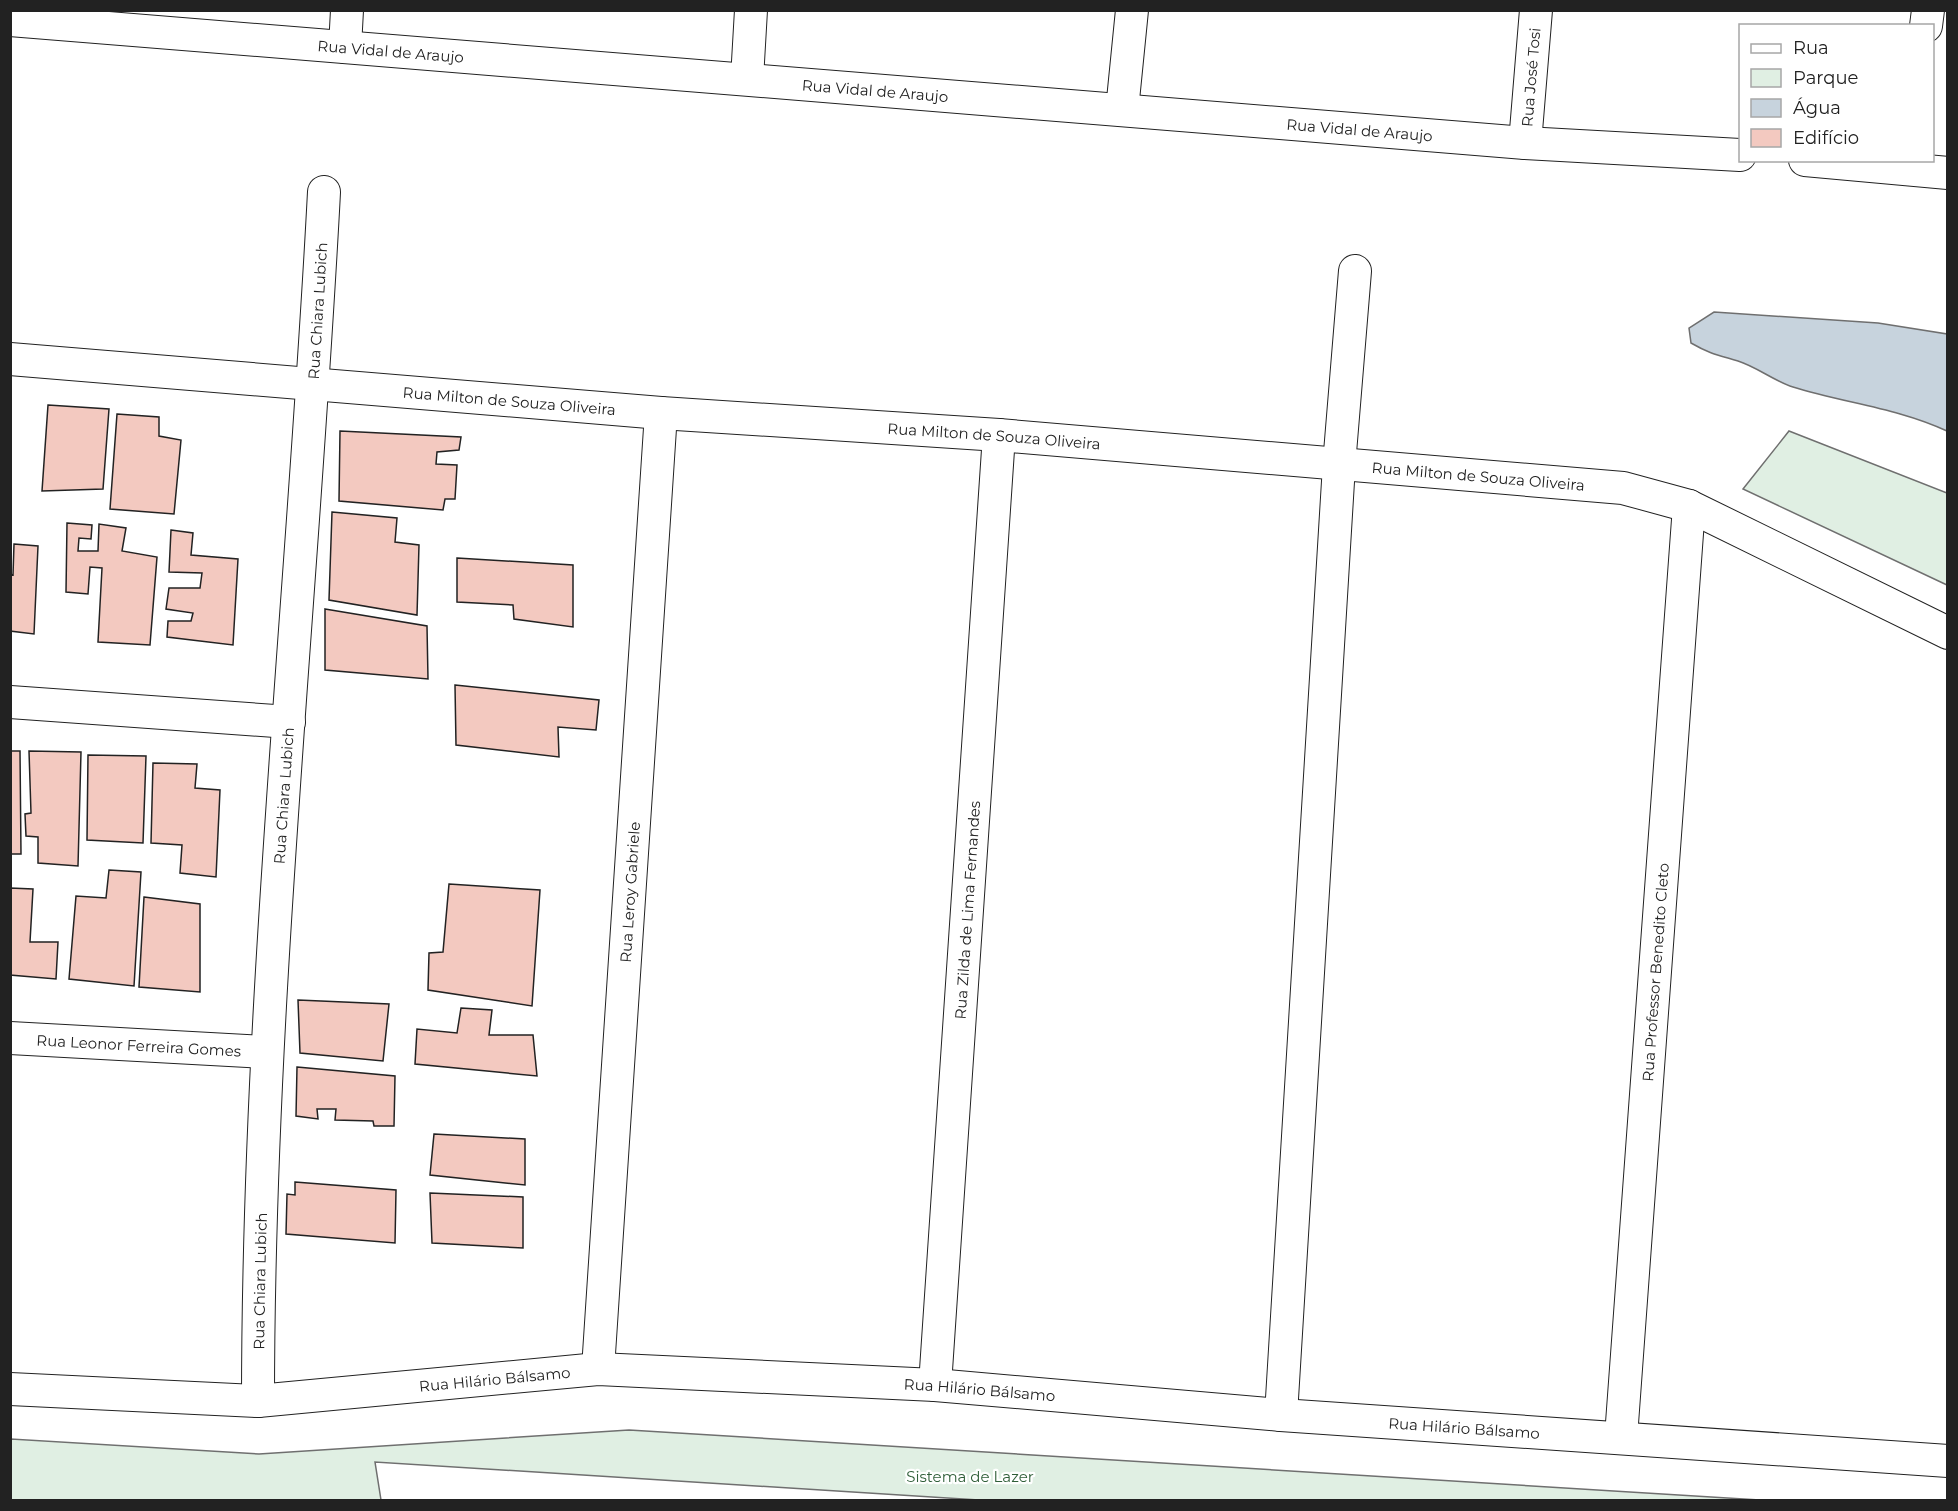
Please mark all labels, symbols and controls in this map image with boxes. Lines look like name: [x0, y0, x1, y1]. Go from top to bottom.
legend: [1739, 24, 1934, 162]
street label: Rua José Tosi: [1517, 27, 1544, 128]
street label: Rua Vidal de Araujo: [317, 36, 465, 66]
text: Rua: [1793, 37, 1829, 59]
text: Parque: [1793, 67, 1859, 89]
street label: Rua Vidal de Araujo: [801, 75, 949, 106]
text: Água: [1793, 97, 1841, 119]
street label: Rua Vidal de Araujo: [1286, 114, 1434, 145]
text: Edifício: [1793, 127, 1859, 149]
street label: Rua Chiara Lubich: [303, 242, 331, 380]
street label: Rua Milton de Souza Oliveira: [402, 382, 617, 419]
street label: Rua Milton de Souza Oliveira: [887, 418, 1101, 453]
street label: Rua Milton de Souza Oliveira: [1371, 457, 1586, 494]
street label: Rua Chiara Lubich: [269, 727, 297, 865]
street label: Rua Zilda de Lima Fernandes: [950, 800, 984, 1020]
street label: Rua Leroy Gabriele: [615, 821, 644, 963]
street label: Rua Professor Benedito Cleto: [1637, 862, 1672, 1082]
street label: Rua Leonor Ferreira Gomes: [36, 1030, 242, 1060]
street label: Rua Chiara Lubich: [249, 1212, 271, 1350]
street label: Rua Hilário Bálsamo: [418, 1362, 571, 1395]
street label: Rua Hilário Bálsamo: [903, 1374, 1056, 1405]
street label: Rua Hilário Bálsamo: [1388, 1413, 1541, 1442]
park label: Sistema de Lazer: [906, 1467, 1034, 1486]

